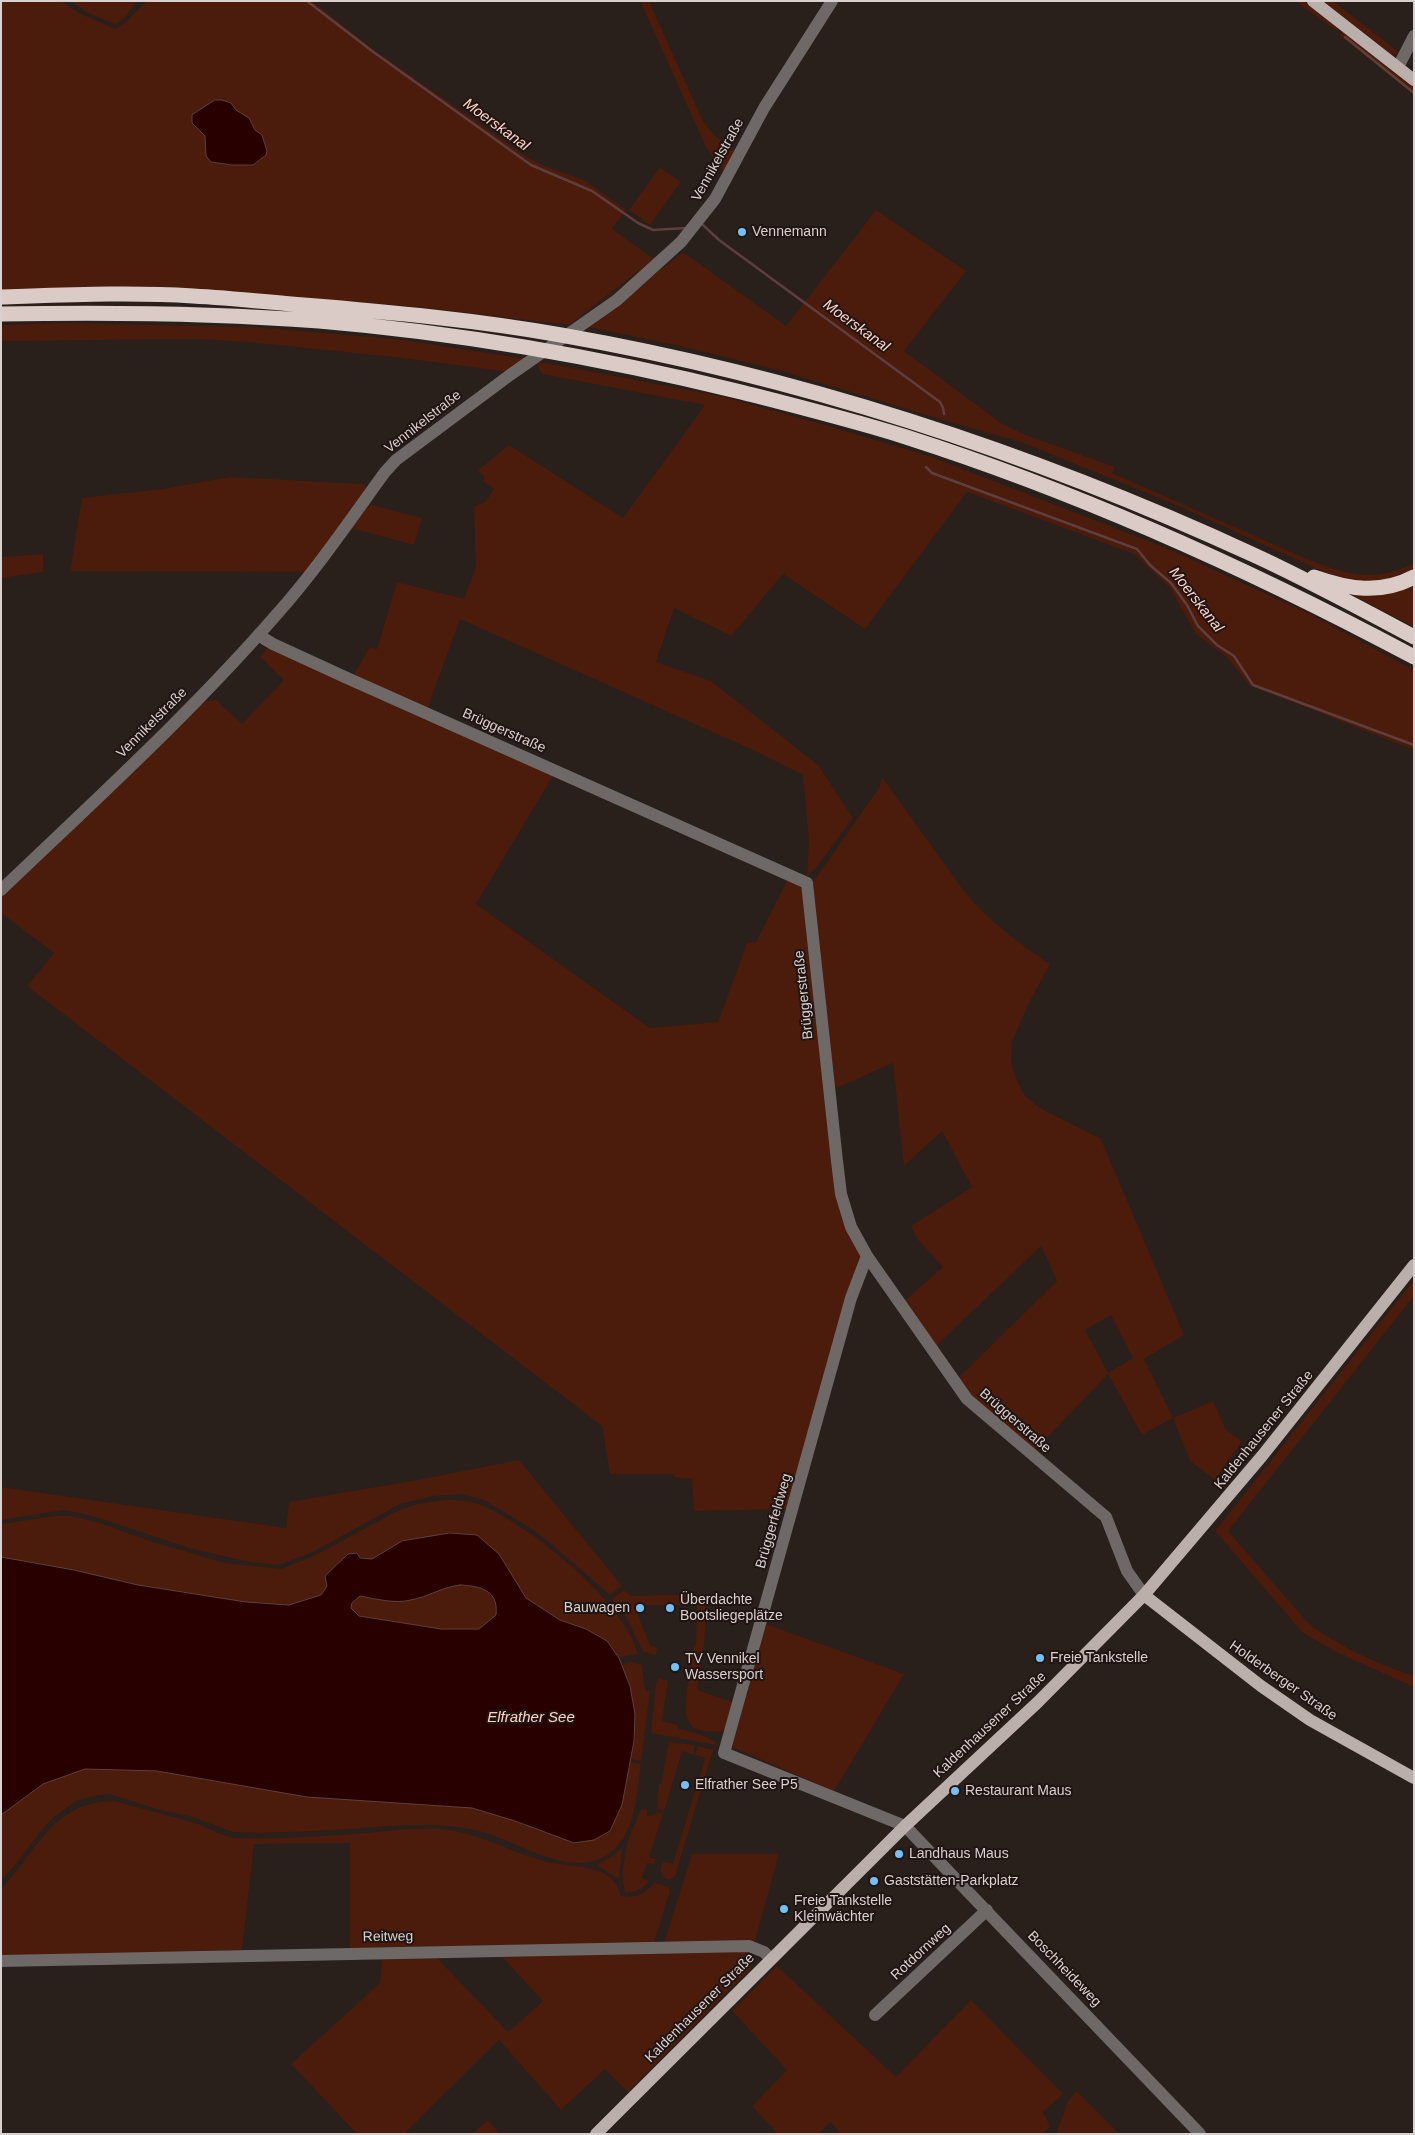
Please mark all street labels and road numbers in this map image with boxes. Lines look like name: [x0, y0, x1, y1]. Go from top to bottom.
street label: Vennikelstraße: [688, 115, 748, 205]
street label: Vennikelstraße: [381, 387, 465, 457]
street label: Vennikelstraße: [113, 684, 191, 762]
street label: Brüggerstraße: [460, 705, 548, 757]
street label: Brüggerstraße: [791, 950, 817, 1040]
street label: Kaldenhausener Straße: [1211, 1367, 1317, 1493]
street label: Brüggerstraße: [976, 1385, 1054, 1457]
street label: Brüggerfeldweg: [752, 1472, 796, 1570]
street label: Holderberger Straße: [1226, 1638, 1340, 1724]
street label: Kaldenhausener Straße: [930, 1668, 1050, 1782]
street label: Rotdornweg: [888, 1920, 954, 1984]
street label: Reitweg: [363, 1928, 413, 1946]
street label: Boschheideweg: [1024, 1928, 1104, 2010]
street label: Kaldenhausener Straße: [642, 1950, 758, 2066]

